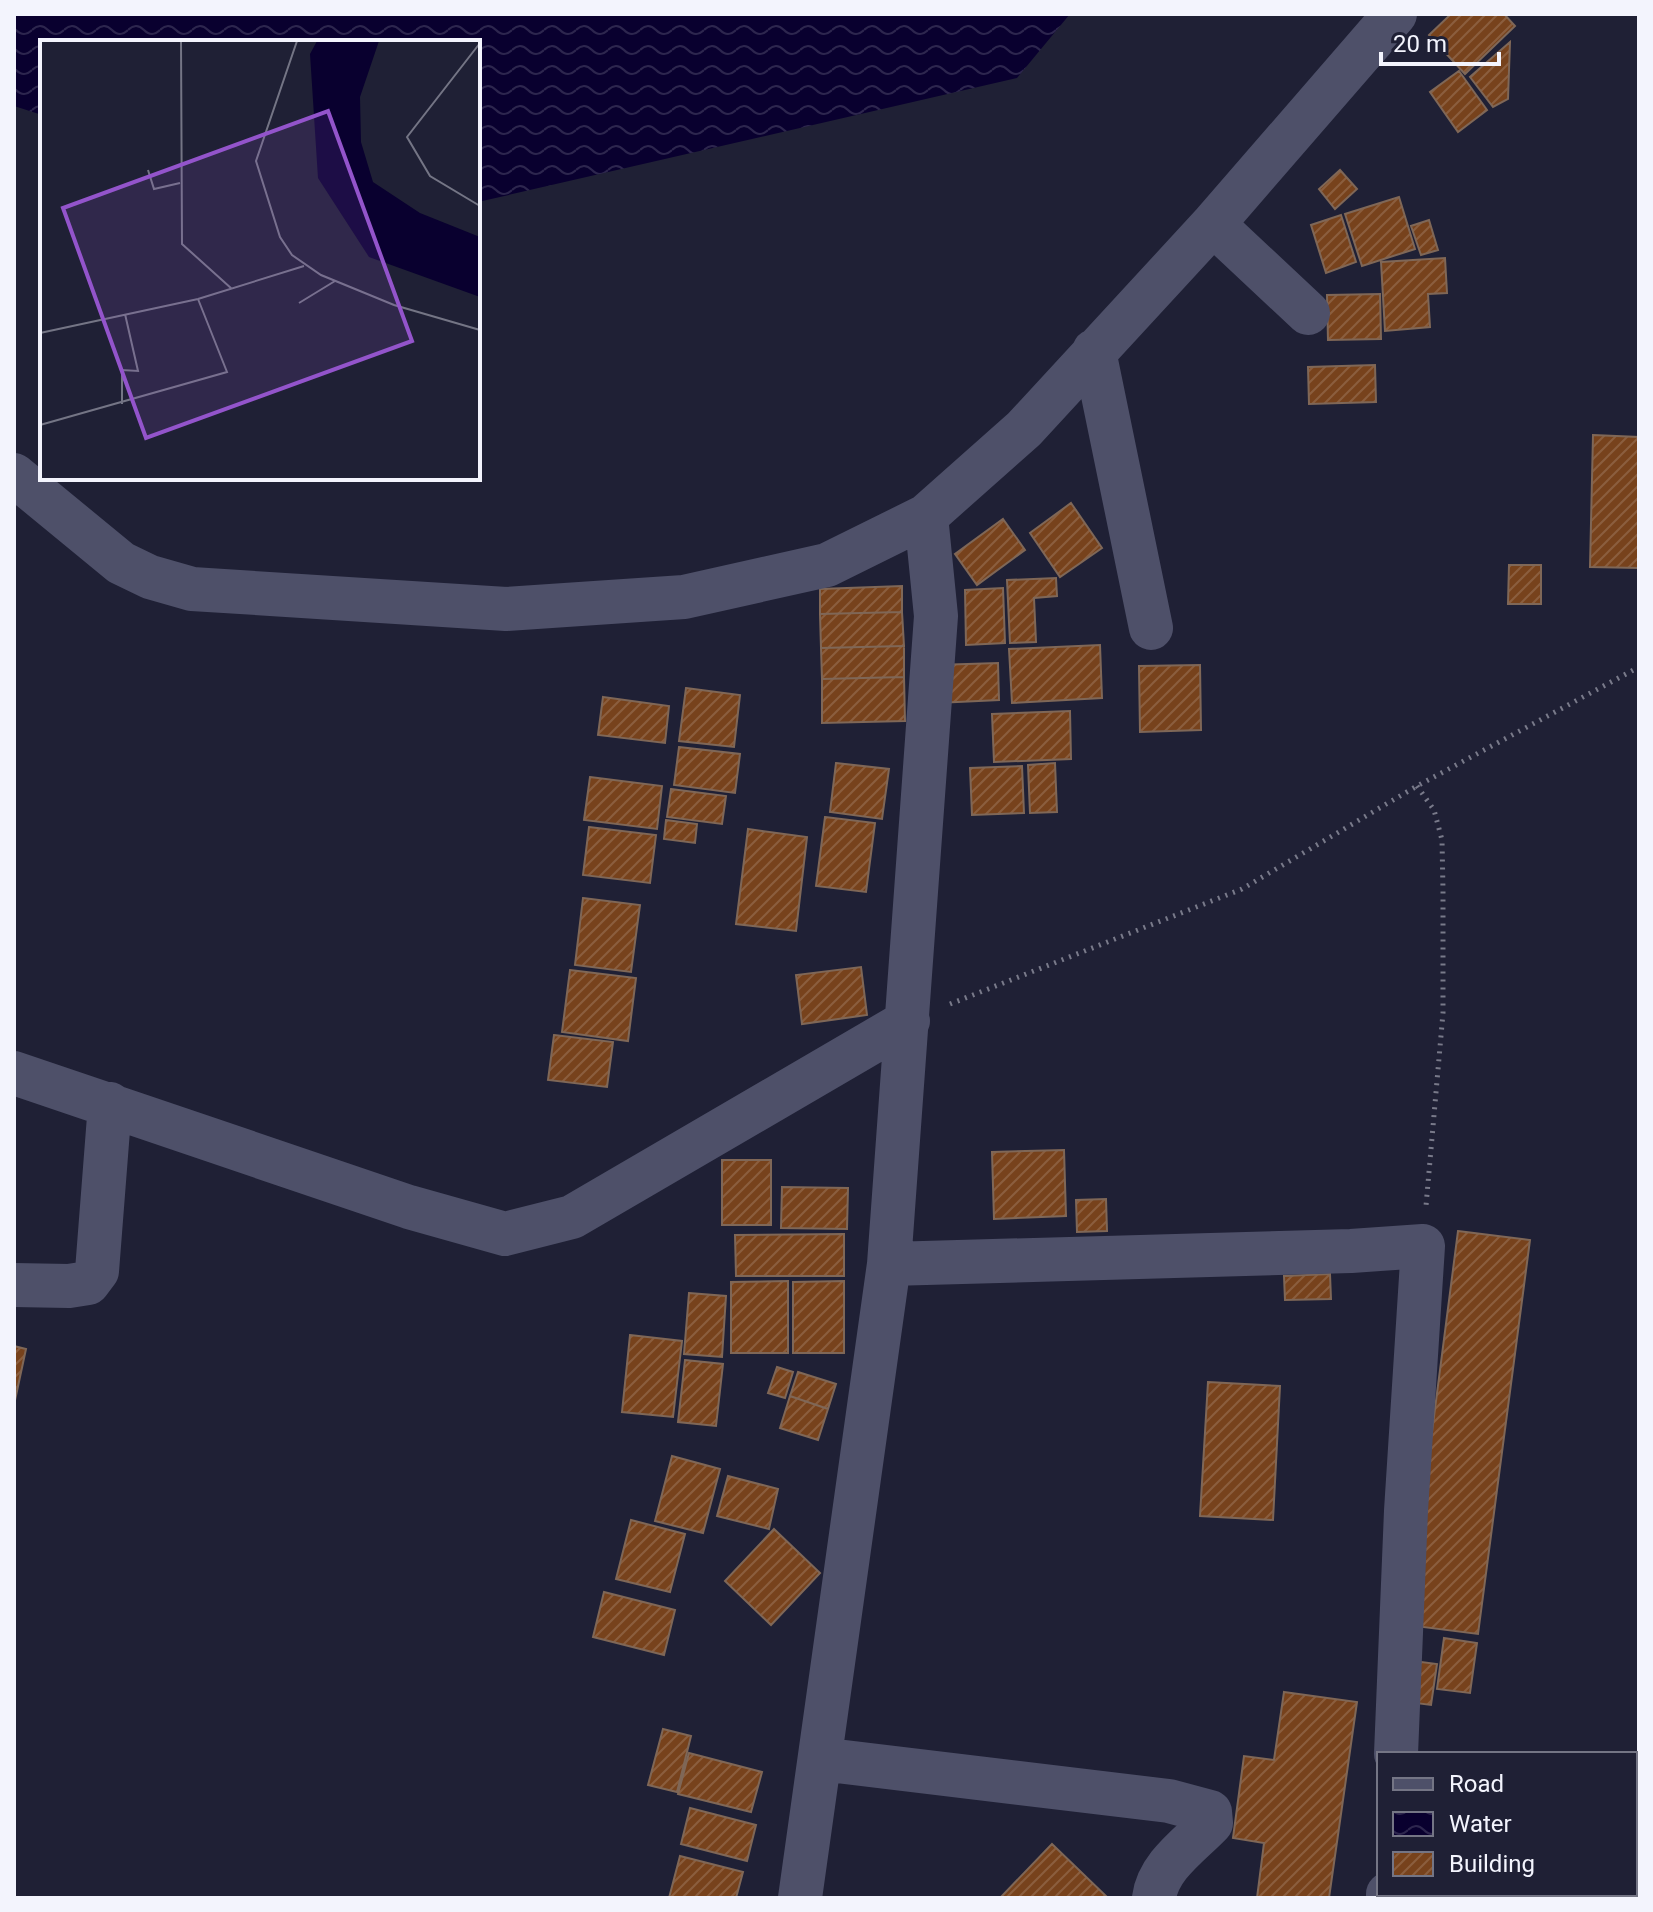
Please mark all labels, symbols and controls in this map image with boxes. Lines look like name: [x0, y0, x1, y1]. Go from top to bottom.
scale bar: [1381, 16, 1499, 66]
text: 20 m: [1393, 30, 1447, 58]
inset map: [40, 40, 480, 480]
legend: [1377, 1752, 1637, 1896]
text: Road: [1449, 1770, 1504, 1798]
text: Water: [1449, 1810, 1512, 1838]
text: Building: [1449, 1850, 1535, 1878]

